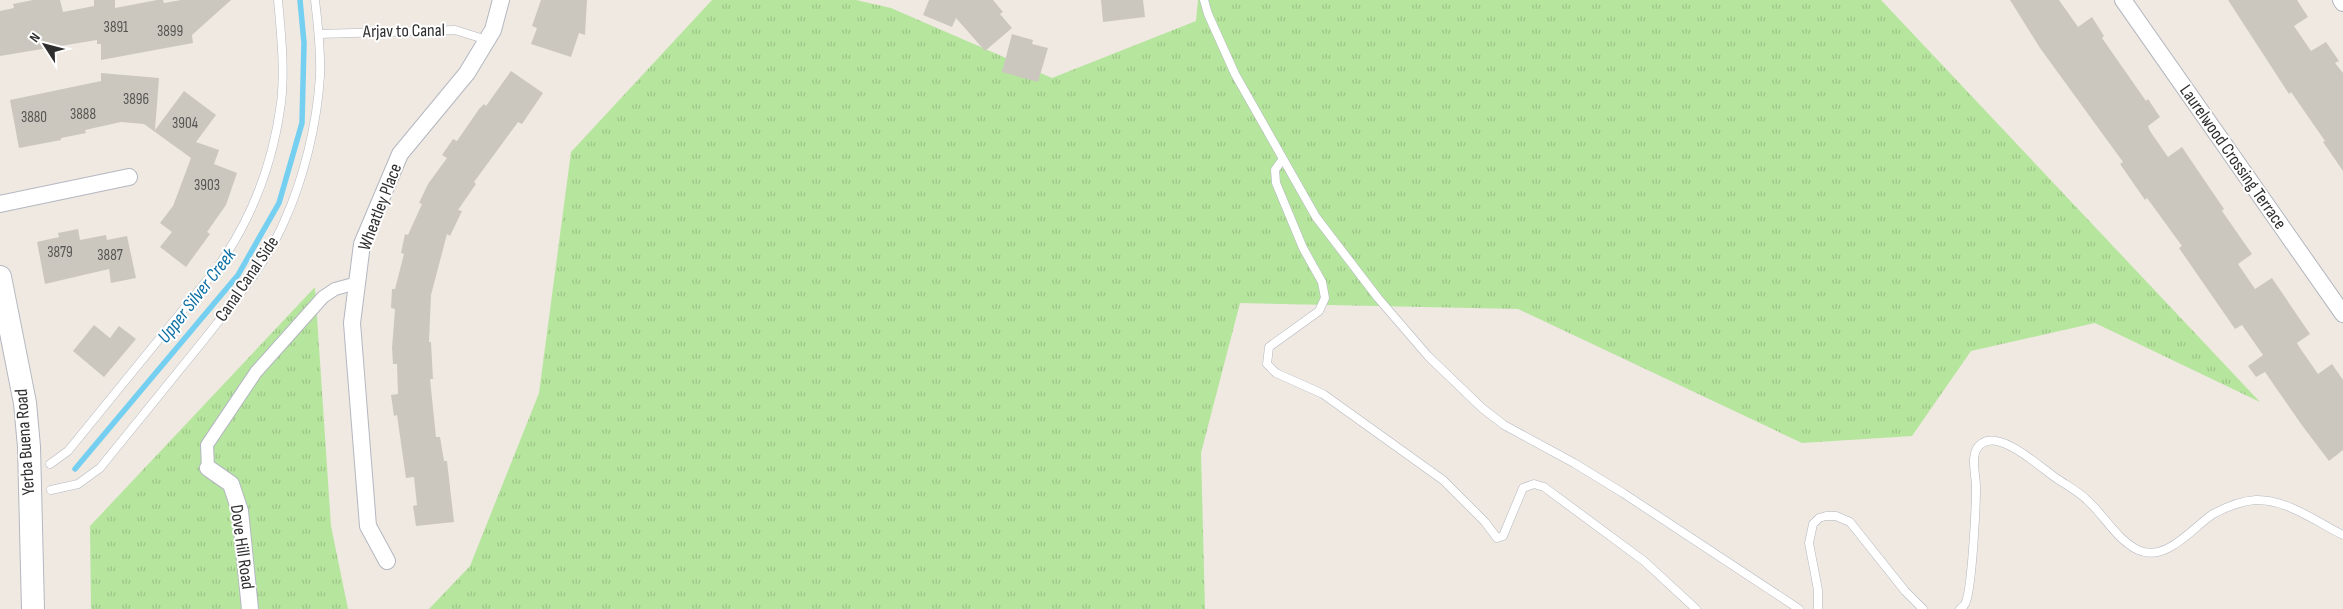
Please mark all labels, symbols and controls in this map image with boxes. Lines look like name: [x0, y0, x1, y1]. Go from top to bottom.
house number: 3891: [104, 18, 129, 37]
north arrow: [20, 20, 70, 70]
street label: Arjav to Canal: [362, 20, 445, 42]
house number: 3899: [157, 22, 183, 41]
text: N: [26, 30, 44, 46]
street label: Laurelwood Crossing Terrace: [2175, 81, 2291, 233]
house number: 3896: [123, 90, 149, 109]
house number: 3888: [70, 105, 96, 124]
house number: 3880: [21, 108, 47, 127]
house number: 3904: [172, 114, 198, 133]
street label: Wheatley Place: [354, 160, 406, 254]
house number: 3903: [194, 176, 220, 195]
street label: Canal Canal Side: [211, 232, 283, 326]
house number: 3879: [47, 243, 73, 262]
water label: Upper Silver Creek: [153, 243, 242, 348]
house number: 3887: [97, 246, 123, 265]
street label: Yerba Buena Road: [11, 388, 39, 496]
street label: Dove Hill Road: [226, 503, 258, 591]

